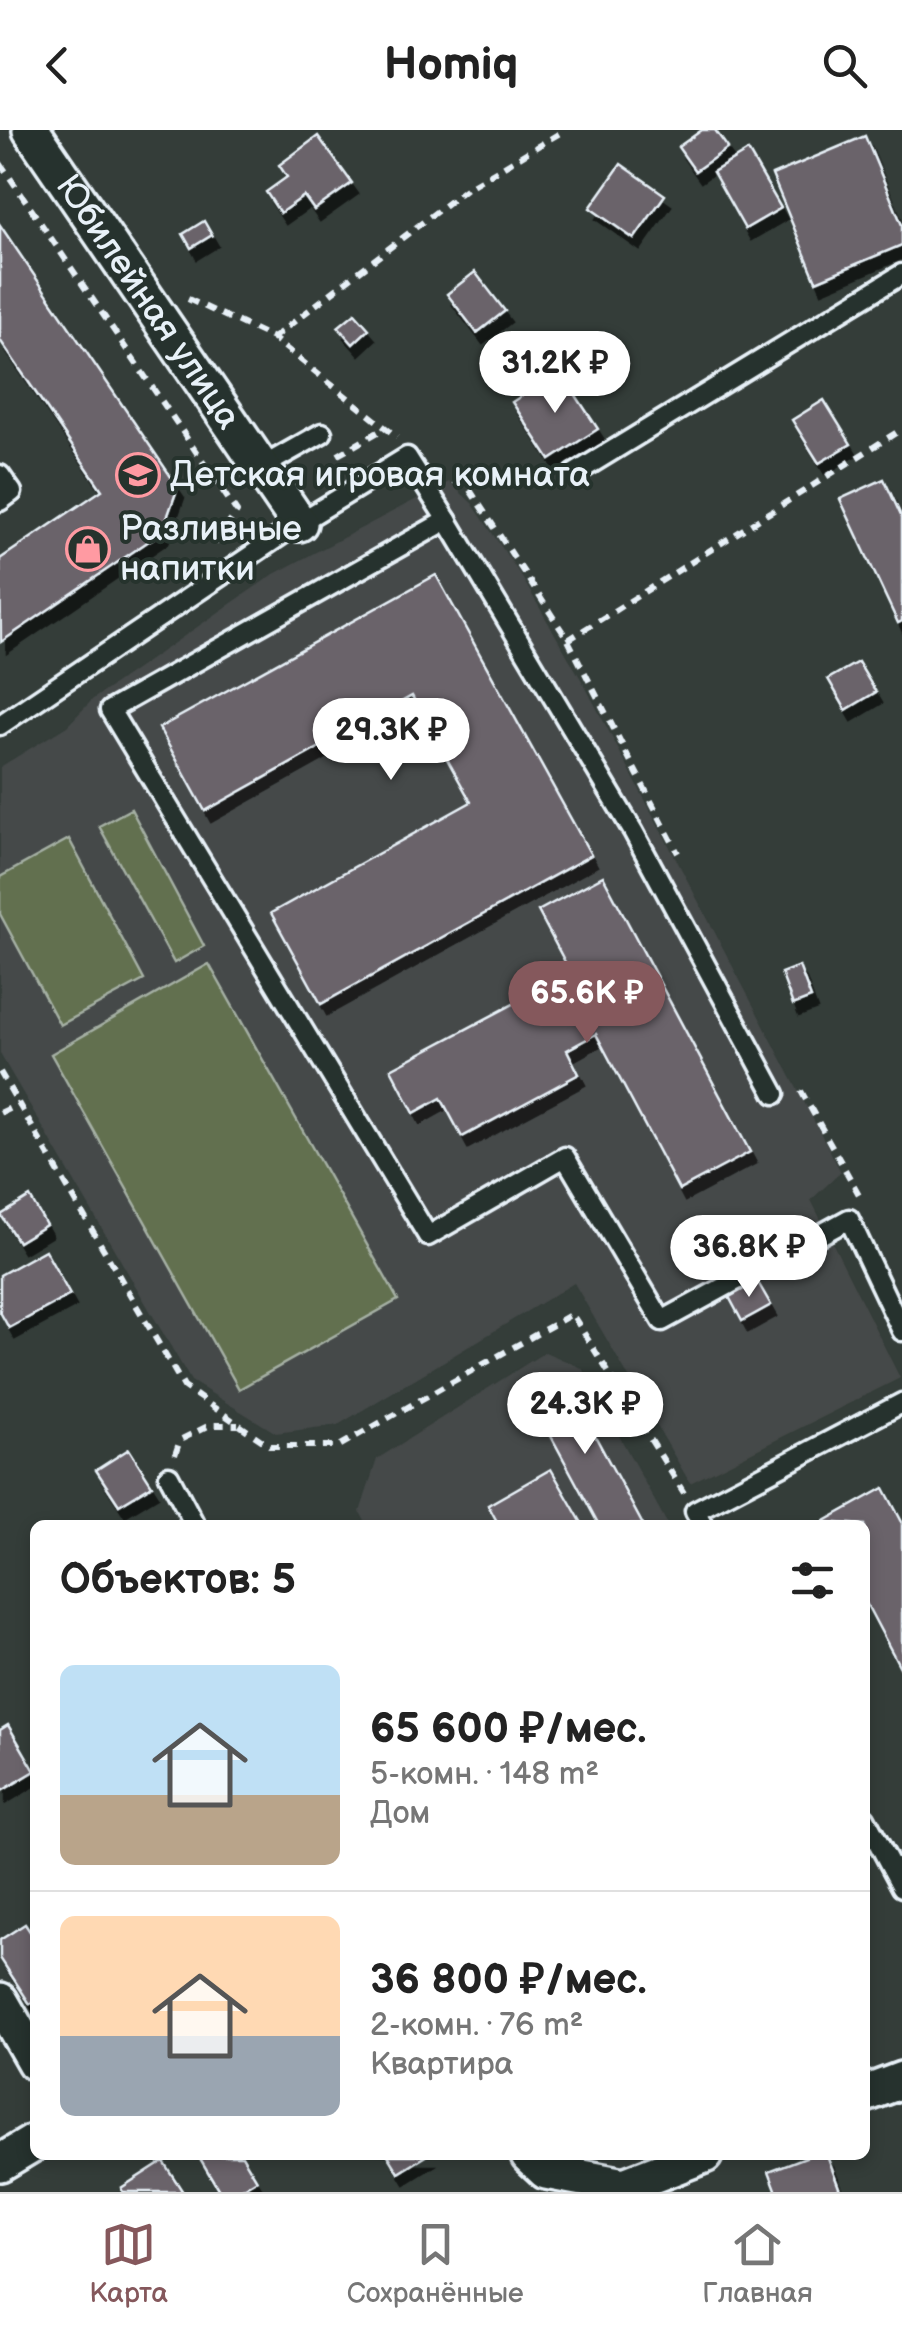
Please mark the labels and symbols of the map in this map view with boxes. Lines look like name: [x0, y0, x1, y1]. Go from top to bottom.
street label: Юбилейная улица: [46, 166, 250, 438]
pin: 31.2K ₽: [463, 331, 647, 416]
school or university icon: Детская игровая комната: [115, 452, 161, 498]
place label: Детская игровая комната: [170, 454, 590, 497]
place label: Разливные напитки: [120, 508, 302, 591]
shop icon: Разливные напитки: [65, 526, 111, 572]
pin: 29.3K ₽: [299, 698, 483, 783]
pin: 65.6K ₽: [495, 961, 679, 1046]
pin: 36.8K ₽: [657, 1215, 841, 1300]
pin: 24.3K ₽: [493, 1372, 677, 1457]

